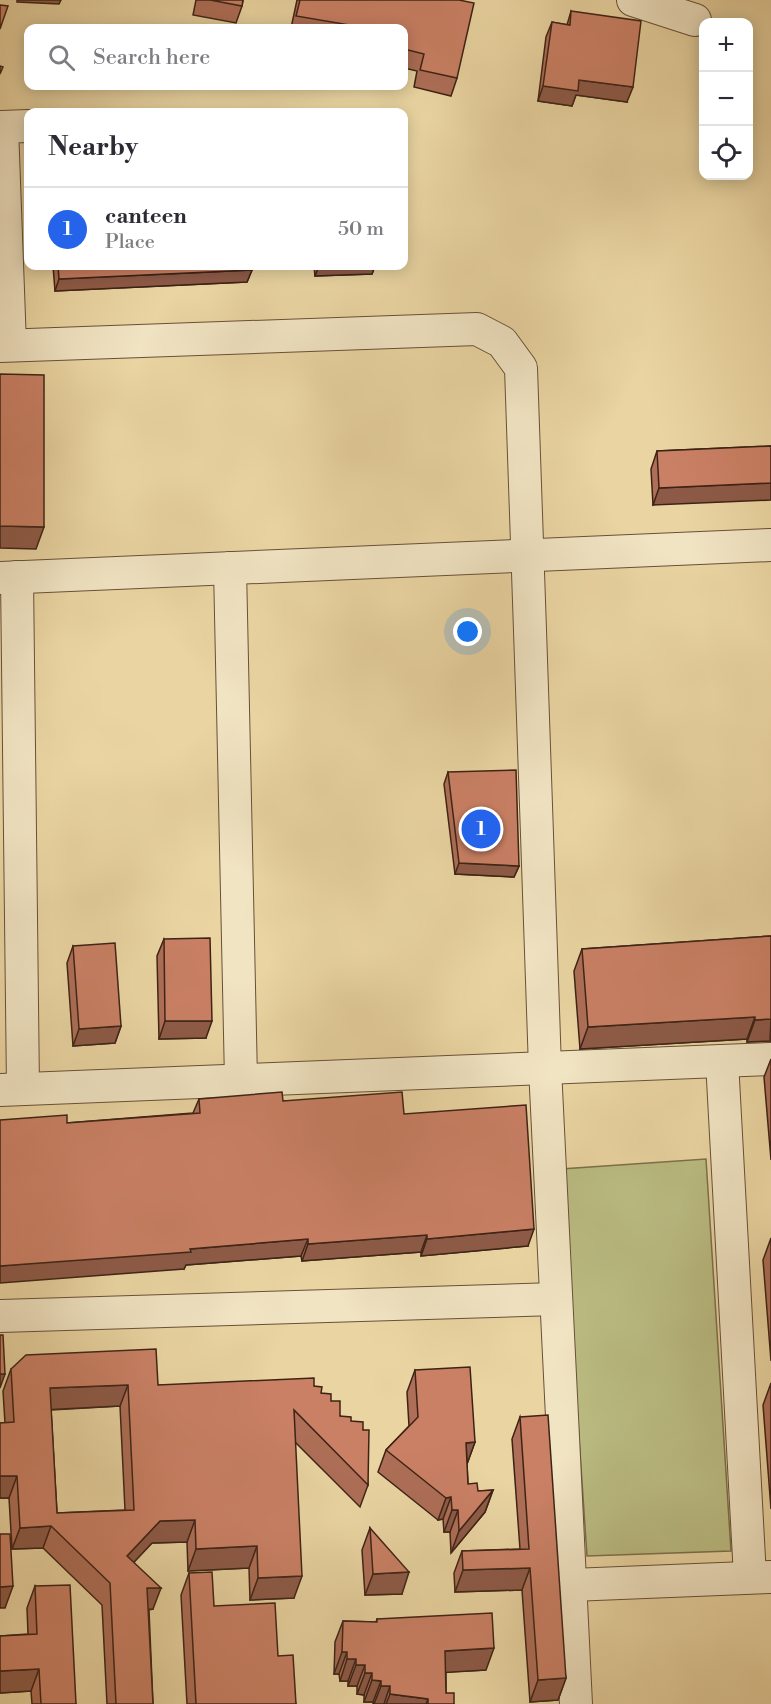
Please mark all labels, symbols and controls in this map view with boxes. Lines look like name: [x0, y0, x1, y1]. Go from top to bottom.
map controls: [699, 18, 753, 180]
button: +: [699, 18, 753, 72]
search box: [24, 24, 408, 90]
icon: search: [45, 41, 78, 74]
text: Search here: [93, 44, 210, 71]
button: −: [699, 72, 753, 126]
button: locate: [699, 126, 753, 180]
text: Nearby: [48, 131, 138, 163]
text: canteen: [105, 203, 187, 230]
text: 1: [63, 217, 72, 242]
text: 50 m: [338, 217, 384, 242]
text: Place: [105, 230, 155, 255]
your location: [453, 617, 482, 646]
pin: 1: [462, 806, 500, 852]

